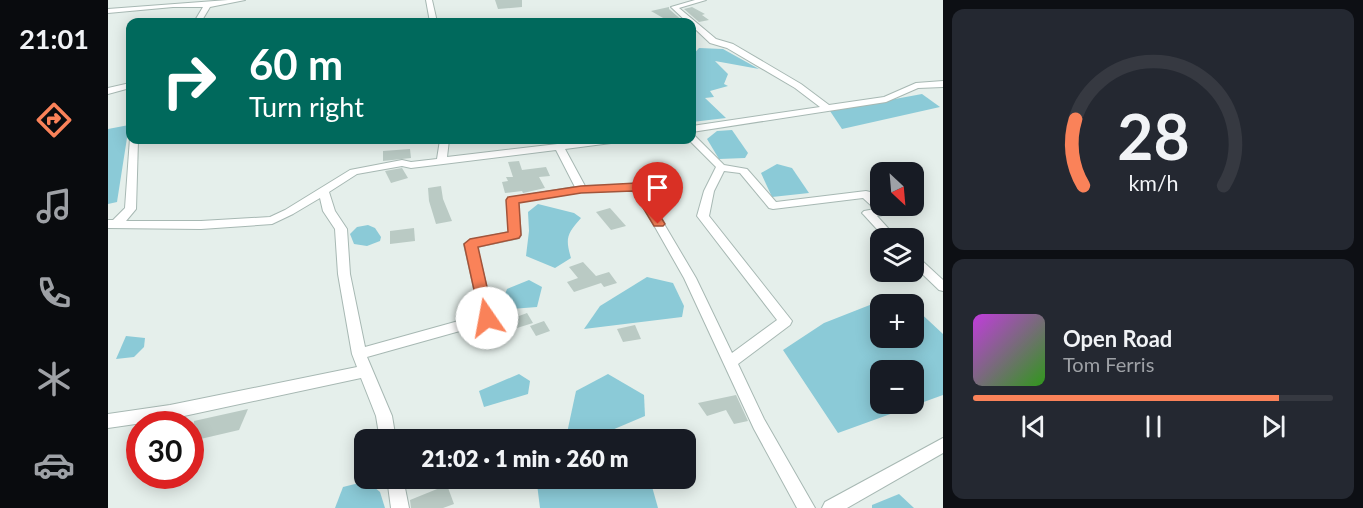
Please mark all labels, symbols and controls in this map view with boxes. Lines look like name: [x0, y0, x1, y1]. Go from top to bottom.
text: 21:01: [19, 22, 89, 55]
text: 60 m: [249, 39, 343, 89]
icon: right: [150, 42, 228, 120]
text: Turn right: [249, 90, 364, 123]
text: 28: [1117, 98, 1189, 173]
icon: directions: [33, 99, 75, 141]
pin: [632, 162, 683, 224]
north arrow: [870, 162, 924, 216]
map controls: [870, 162, 924, 414]
icon: arrive: [641, 171, 674, 204]
text: km/h: [1128, 171, 1178, 197]
icon: music: [33, 185, 75, 227]
button: layers: [870, 228, 924, 282]
icon: phone: [33, 272, 75, 314]
position arrow: [455, 286, 519, 350]
button: +: [870, 294, 924, 348]
text: Open Road: [1063, 325, 1172, 352]
text: Tom Ferris: [1063, 352, 1154, 376]
icon: climate: [33, 358, 75, 400]
button: −: [870, 360, 924, 414]
icon: previous: [1017, 410, 1050, 443]
icon: pause: [1137, 410, 1170, 443]
icon: next: [1257, 410, 1290, 443]
speed limit sign: 30: [126, 411, 204, 489]
icon: car: [33, 444, 75, 486]
text: 21:02 · 1 min · 260 m: [422, 445, 628, 472]

